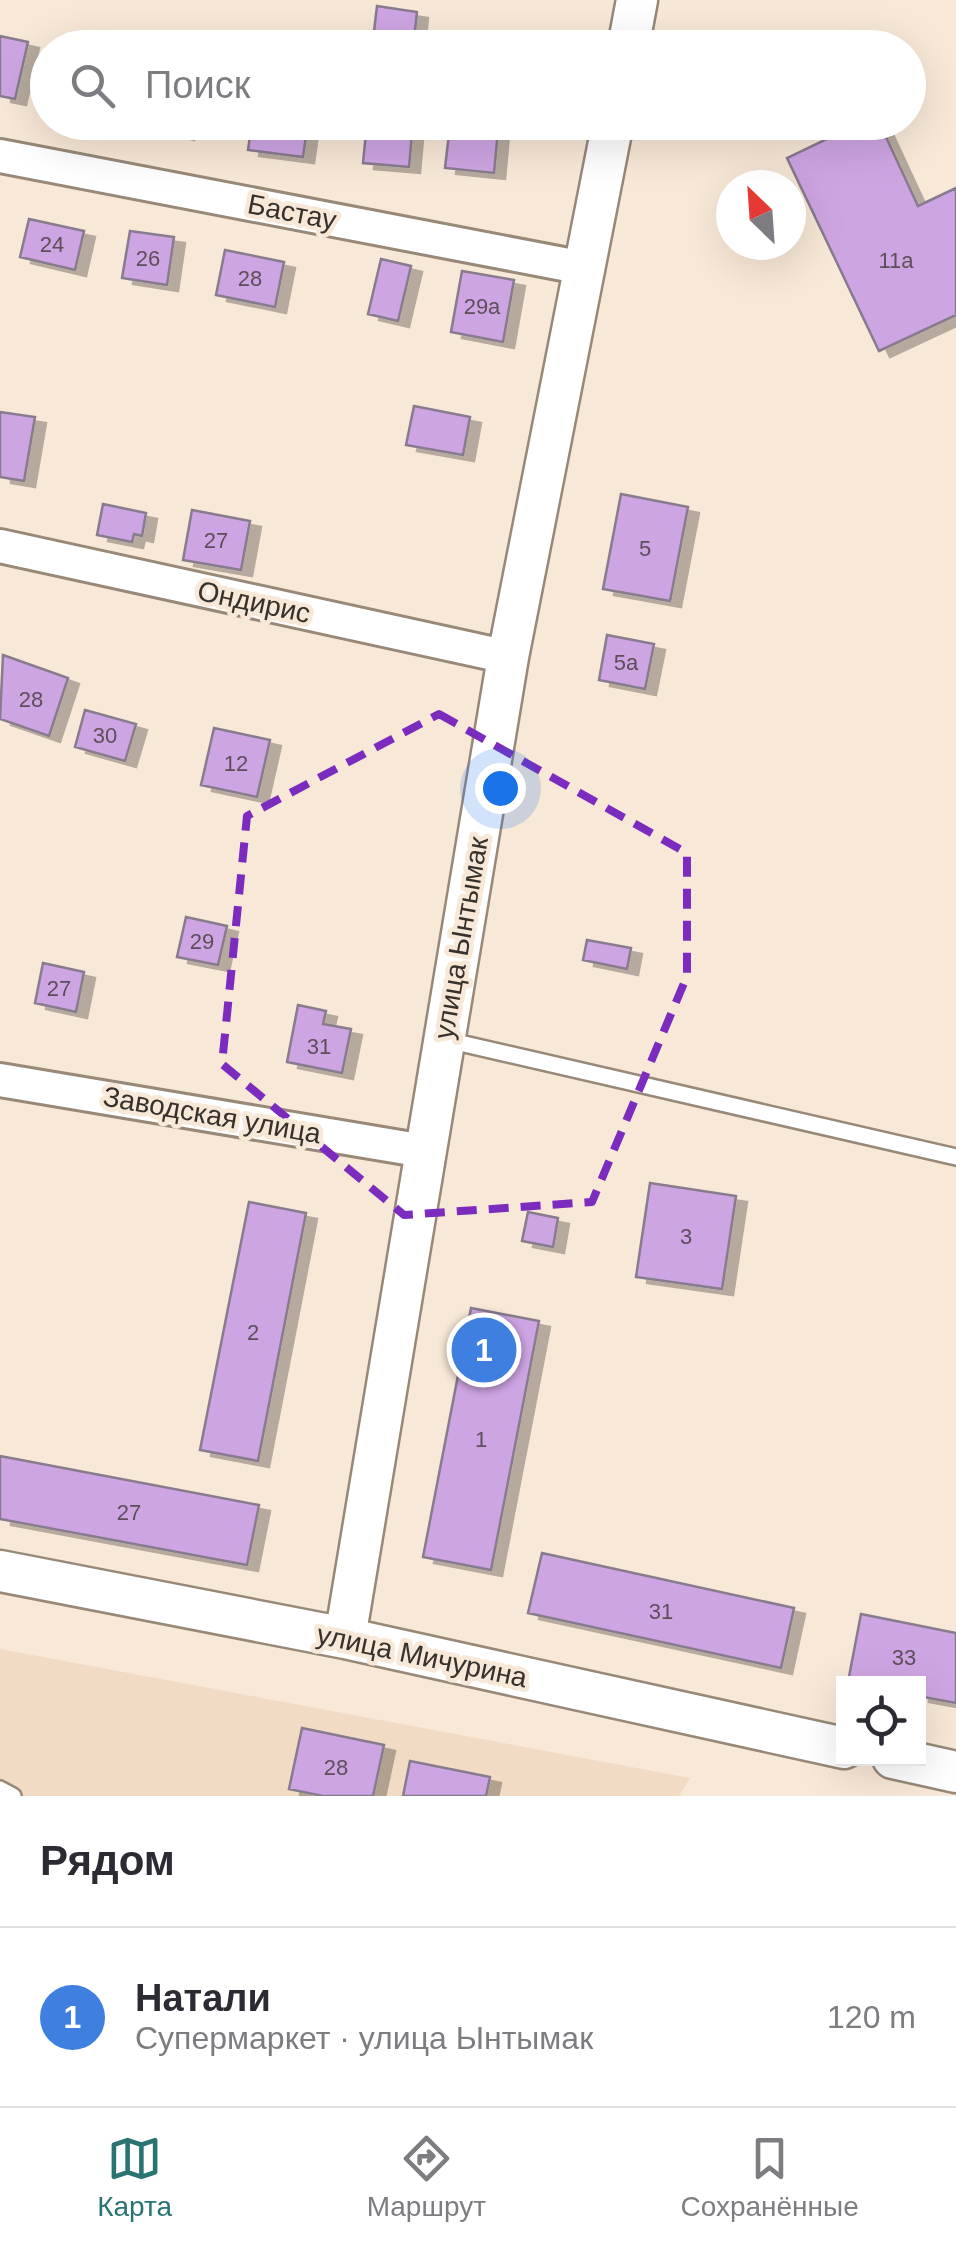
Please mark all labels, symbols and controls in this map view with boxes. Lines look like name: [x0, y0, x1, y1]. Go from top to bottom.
search box: [30, 30, 926, 140]
icon: search: [65, 58, 120, 113]
text: Поиск: [145, 64, 250, 106]
north arrow: [716, 170, 806, 260]
street label: Бастау: [245, 188, 339, 236]
house number: 24: [40, 232, 64, 257]
house number: 26: [136, 246, 160, 271]
house number: 11а: [878, 248, 914, 273]
house number: 28: [238, 266, 262, 291]
house number: 29а: [464, 294, 501, 319]
house number: 27: [204, 528, 228, 553]
house number: 5: [639, 536, 651, 561]
street label: Ондирис: [195, 575, 313, 629]
house number: 5а: [614, 650, 639, 675]
house number: 28: [19, 687, 43, 712]
house number: 30: [93, 723, 117, 748]
house number: 12: [224, 751, 248, 776]
your location: [475, 763, 526, 814]
street label: улица Ынтымак: [428, 834, 494, 1042]
house number: 29: [190, 929, 214, 954]
house number: 27: [47, 976, 71, 1001]
house number: 31: [307, 1034, 331, 1059]
street label: Заводская улица: [101, 1081, 324, 1149]
house number: 3: [680, 1224, 692, 1249]
pin: 1: [452, 1312, 516, 1388]
house number: 2: [247, 1320, 259, 1345]
house number: 1: [475, 1427, 487, 1452]
house number: 27: [117, 1500, 141, 1525]
house number: 31: [649, 1599, 673, 1624]
street label: улица Мичурина: [314, 1619, 530, 1694]
house number: 33: [892, 1645, 916, 1670]
map controls: [836, 1676, 926, 1766]
button: locate: [836, 1676, 926, 1766]
house number: 28: [324, 1755, 348, 1780]
text: Рядом: [40, 1837, 175, 1884]
text: Натали: [135, 1977, 271, 2019]
text: 1: [64, 1999, 81, 2035]
text: 120 m: [827, 1999, 916, 2035]
text: Супермаркет · улица Ынтымак: [135, 2020, 593, 2056]
tab: Карта: [97, 2131, 172, 2223]
tab: Маршрут: [367, 2131, 486, 2223]
tab: Сохранённые: [680, 2131, 859, 2223]

